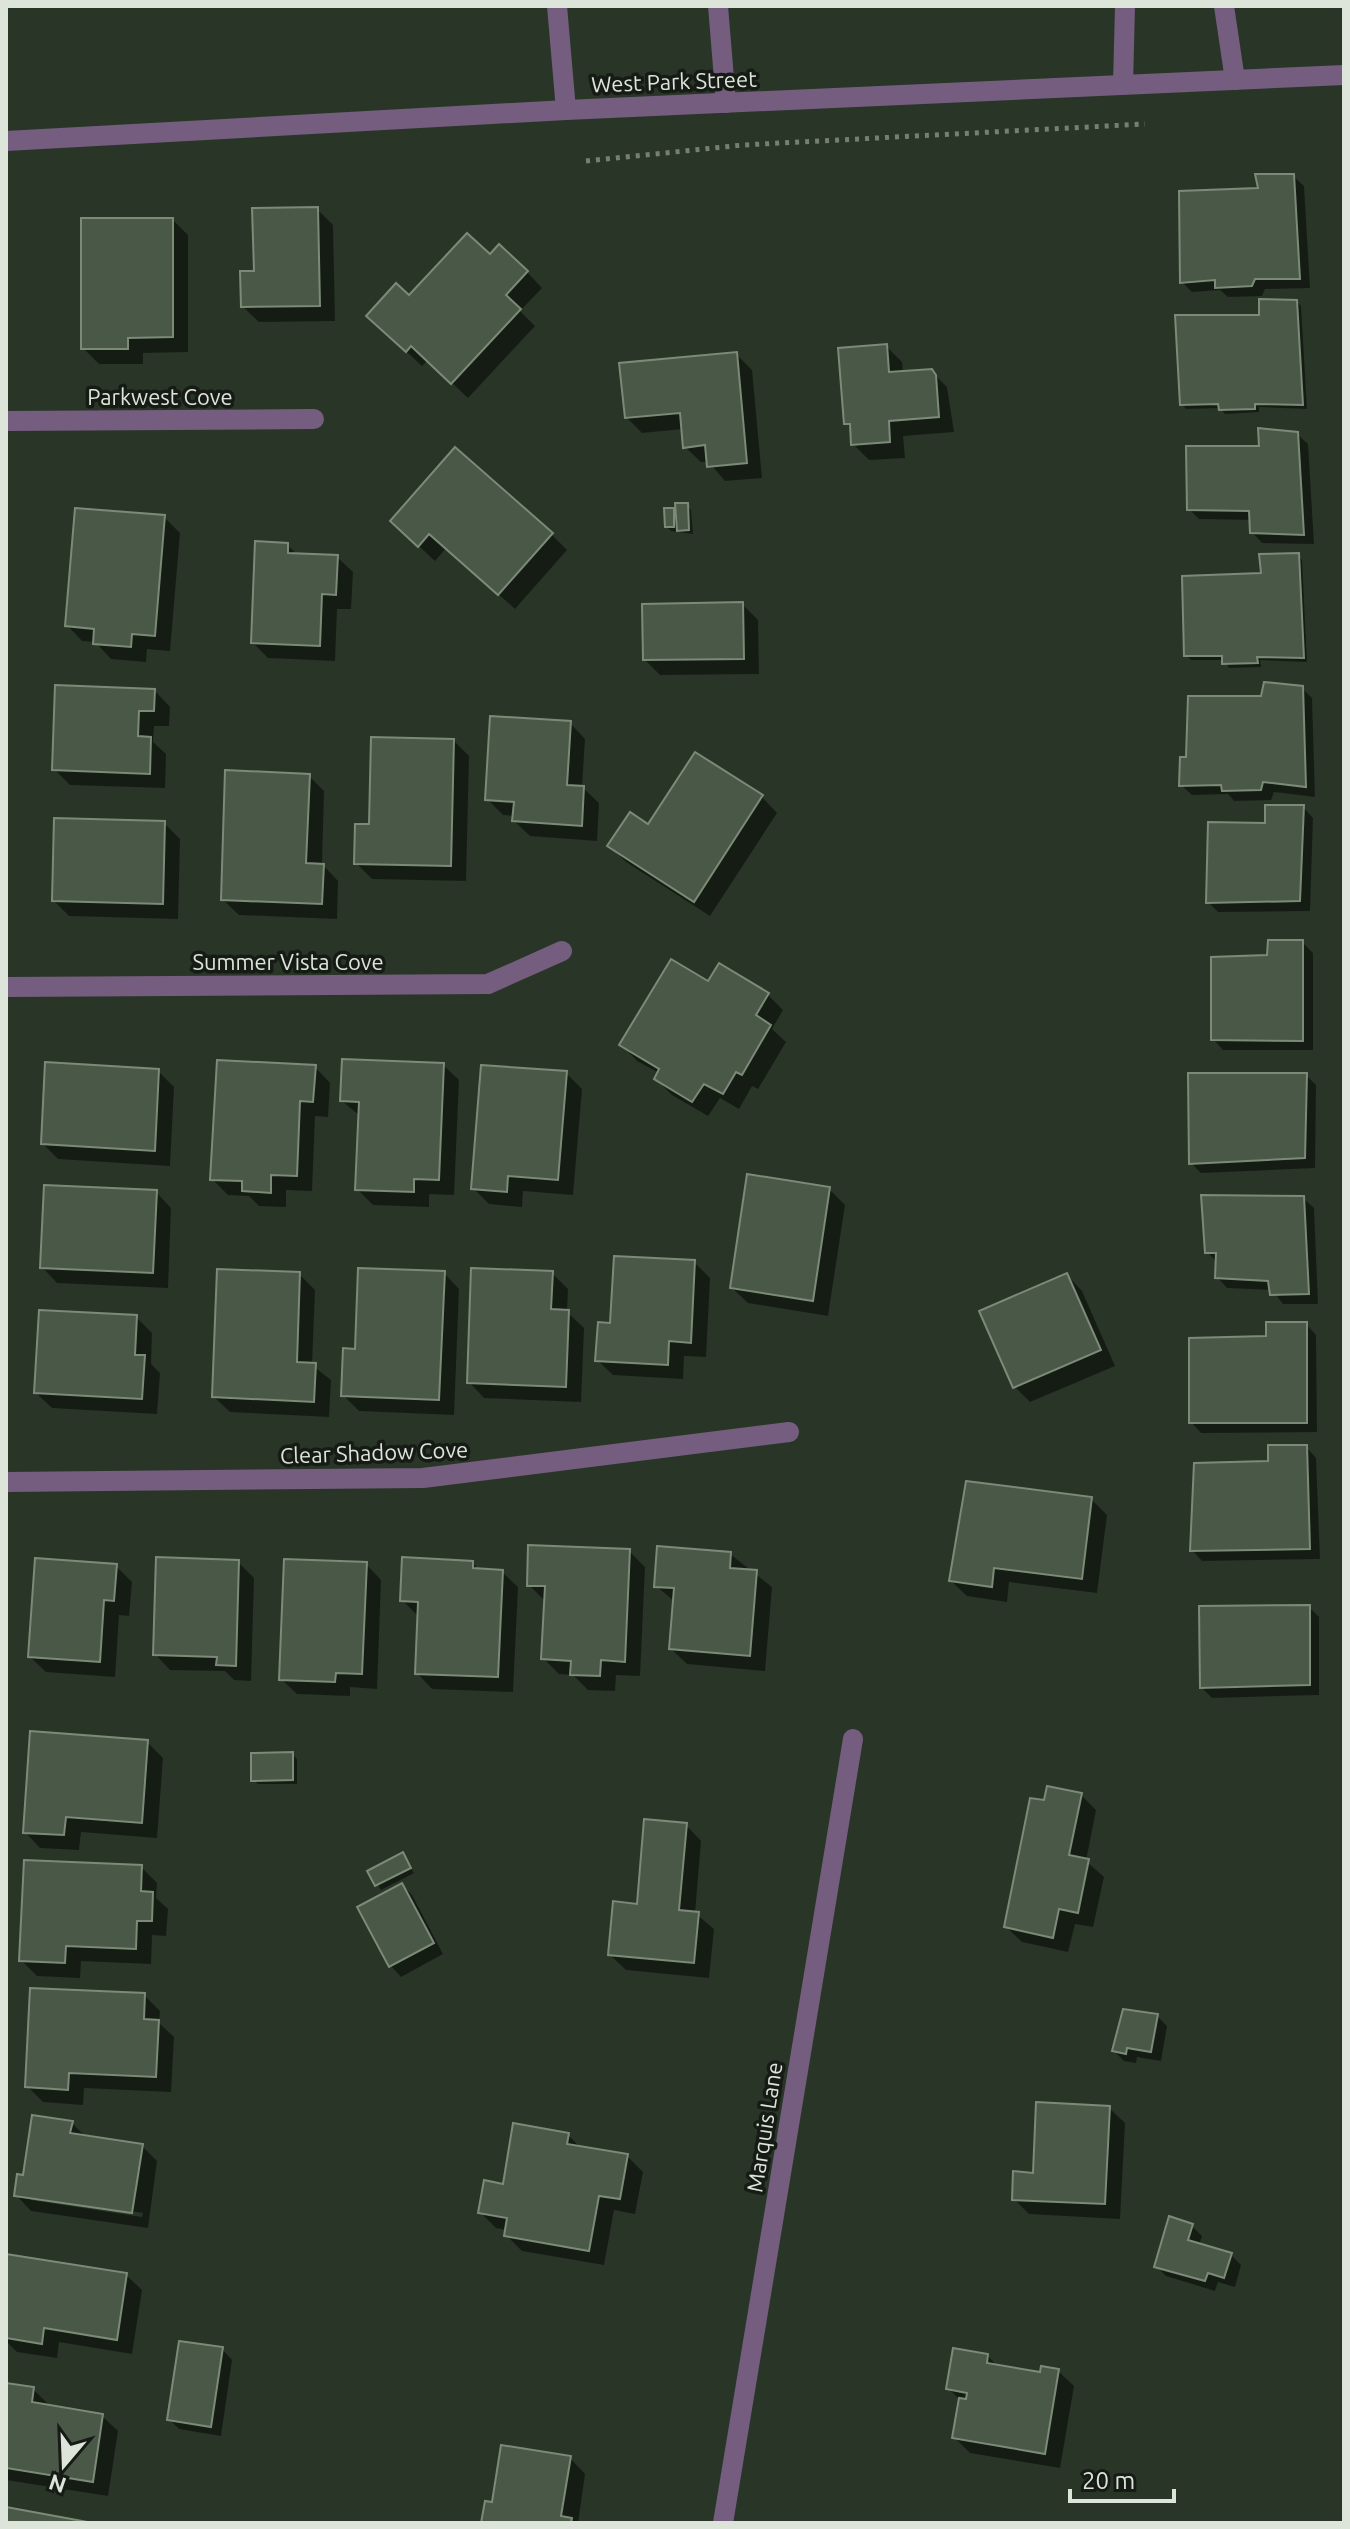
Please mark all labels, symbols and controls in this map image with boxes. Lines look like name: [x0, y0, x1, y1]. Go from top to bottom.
street label: West Park Street: [591, 66, 758, 96]
street label: Parkwest Cove: [87, 384, 233, 409]
street label: Summer Vista Cove: [192, 949, 384, 974]
street label: Clear Shadow Cove: [279, 1436, 469, 1468]
street label: Marquis Lane: [741, 2060, 787, 2194]
north arrow: [24, 2425, 104, 2505]
scale bar: [1070, 2453, 1174, 2503]
text: 20 m: [1082, 2467, 1135, 2494]
text: N: [45, 2470, 69, 2499]

